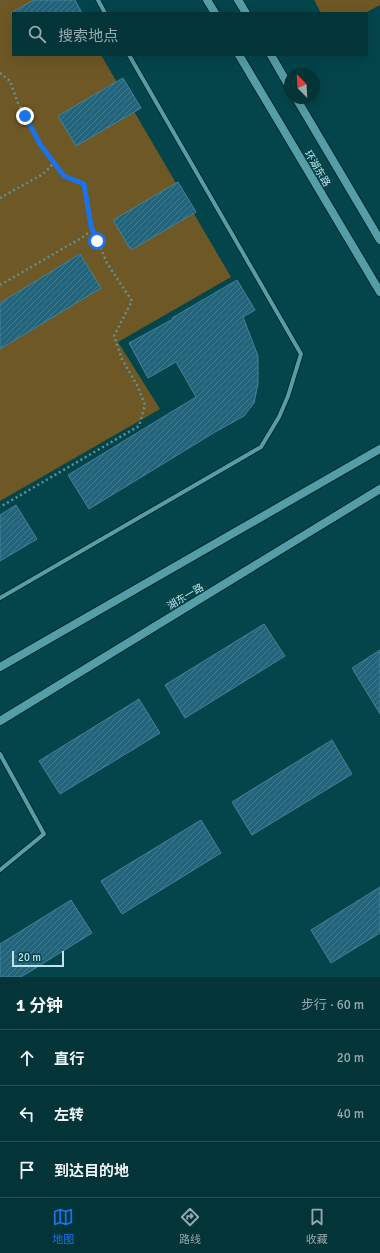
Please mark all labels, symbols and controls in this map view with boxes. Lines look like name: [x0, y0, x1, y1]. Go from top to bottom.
search box: [12, 12, 368, 56]
icon: search: [26, 23, 48, 45]
text: 搜索地点: [58, 27, 118, 45]
north arrow: [284, 68, 320, 104]
route end: [16, 107, 34, 125]
street label: 环湖东路: [302, 148, 333, 189]
route start: [88, 232, 106, 250]
street label: 湖东一路: [165, 581, 206, 612]
scale bar: [12, 949, 64, 968]
text: 20 m: [18, 951, 41, 964]
text: 1 分钟: [16, 995, 63, 1016]
text: 步行 · 60 m: [301, 997, 364, 1013]
icon: ahead: [16, 1047, 38, 1069]
text: 直行: [54, 1050, 84, 1068]
text: 20 m: [337, 1050, 364, 1066]
icon: left: [16, 1103, 38, 1125]
text: 左转: [54, 1106, 84, 1124]
text: 40 m: [337, 1106, 364, 1122]
icon: arrive: [16, 1159, 38, 1181]
text: 到达目的地: [54, 1162, 129, 1180]
tab: 地图: [52, 1206, 74, 1246]
tab: 路线: [179, 1206, 201, 1246]
tab: 收藏: [306, 1206, 328, 1246]

